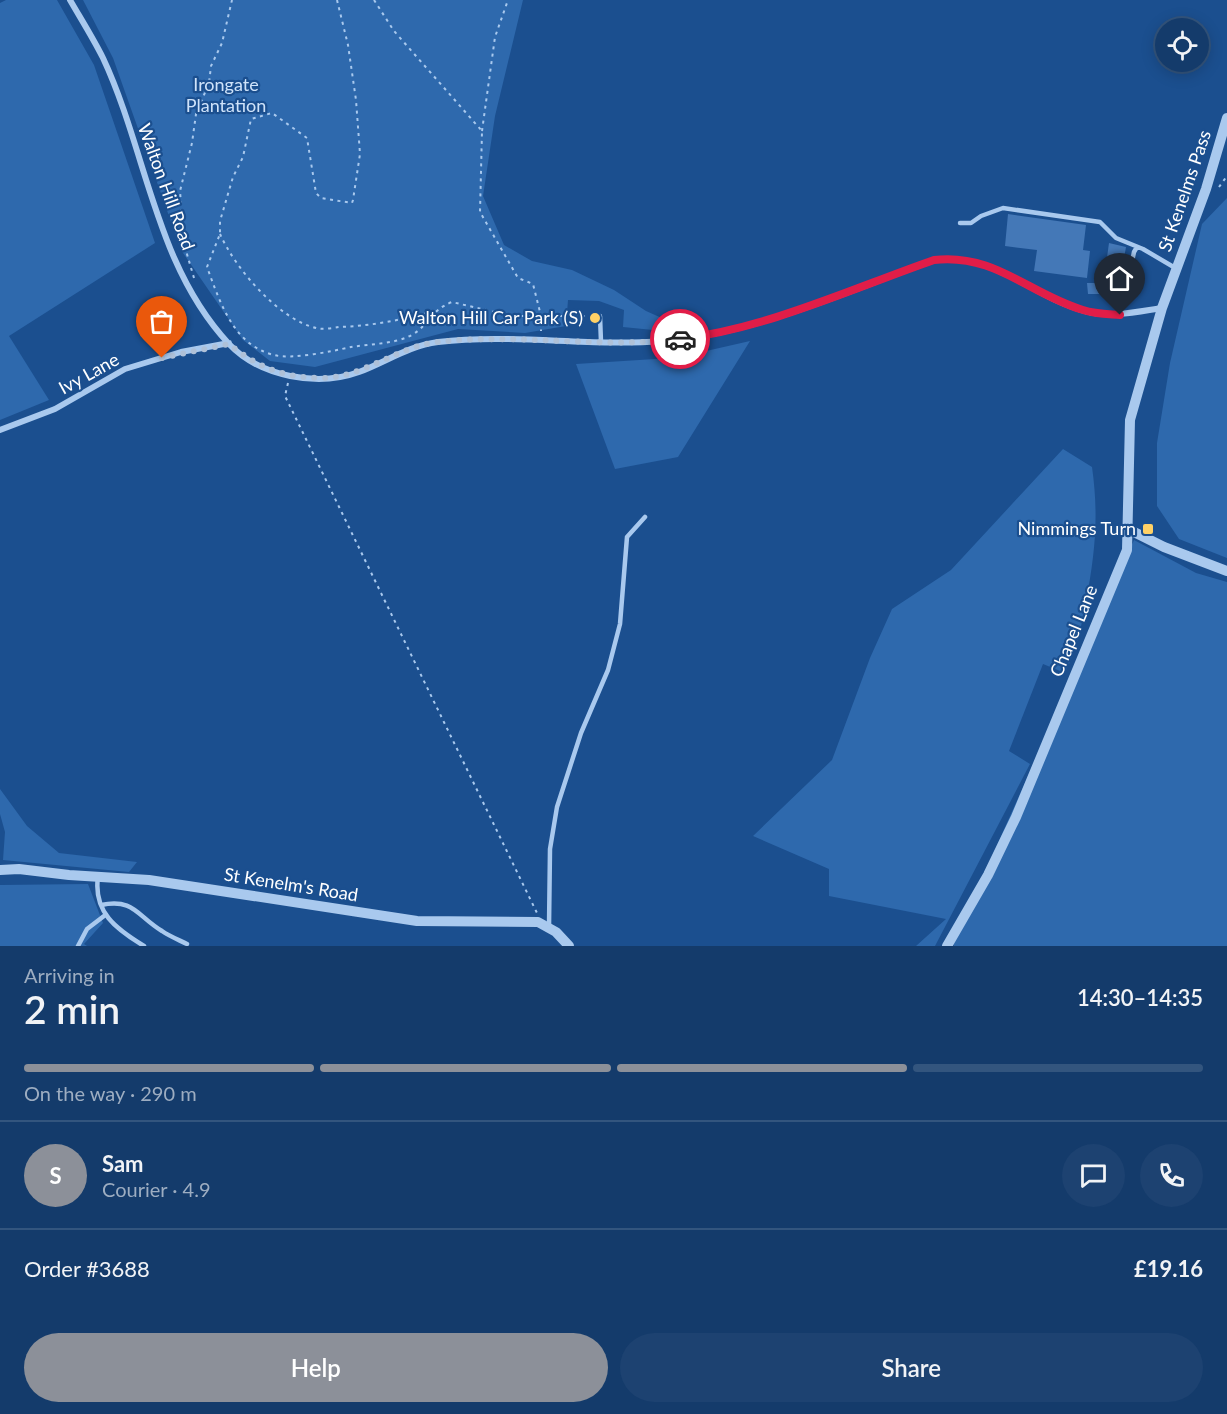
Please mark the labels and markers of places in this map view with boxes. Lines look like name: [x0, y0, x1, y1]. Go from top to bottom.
pin: [1094, 253, 1145, 315]
pin: [136, 296, 187, 358]
place label: Walton Hill Car Park (S): [399, 306, 583, 328]
marker: Walton Hill Car Park (S): [588, 311, 602, 325]
place label: Nimmings Turn: [1017, 517, 1136, 539]
marker: Nimmings Turn: [1141, 522, 1155, 536]

